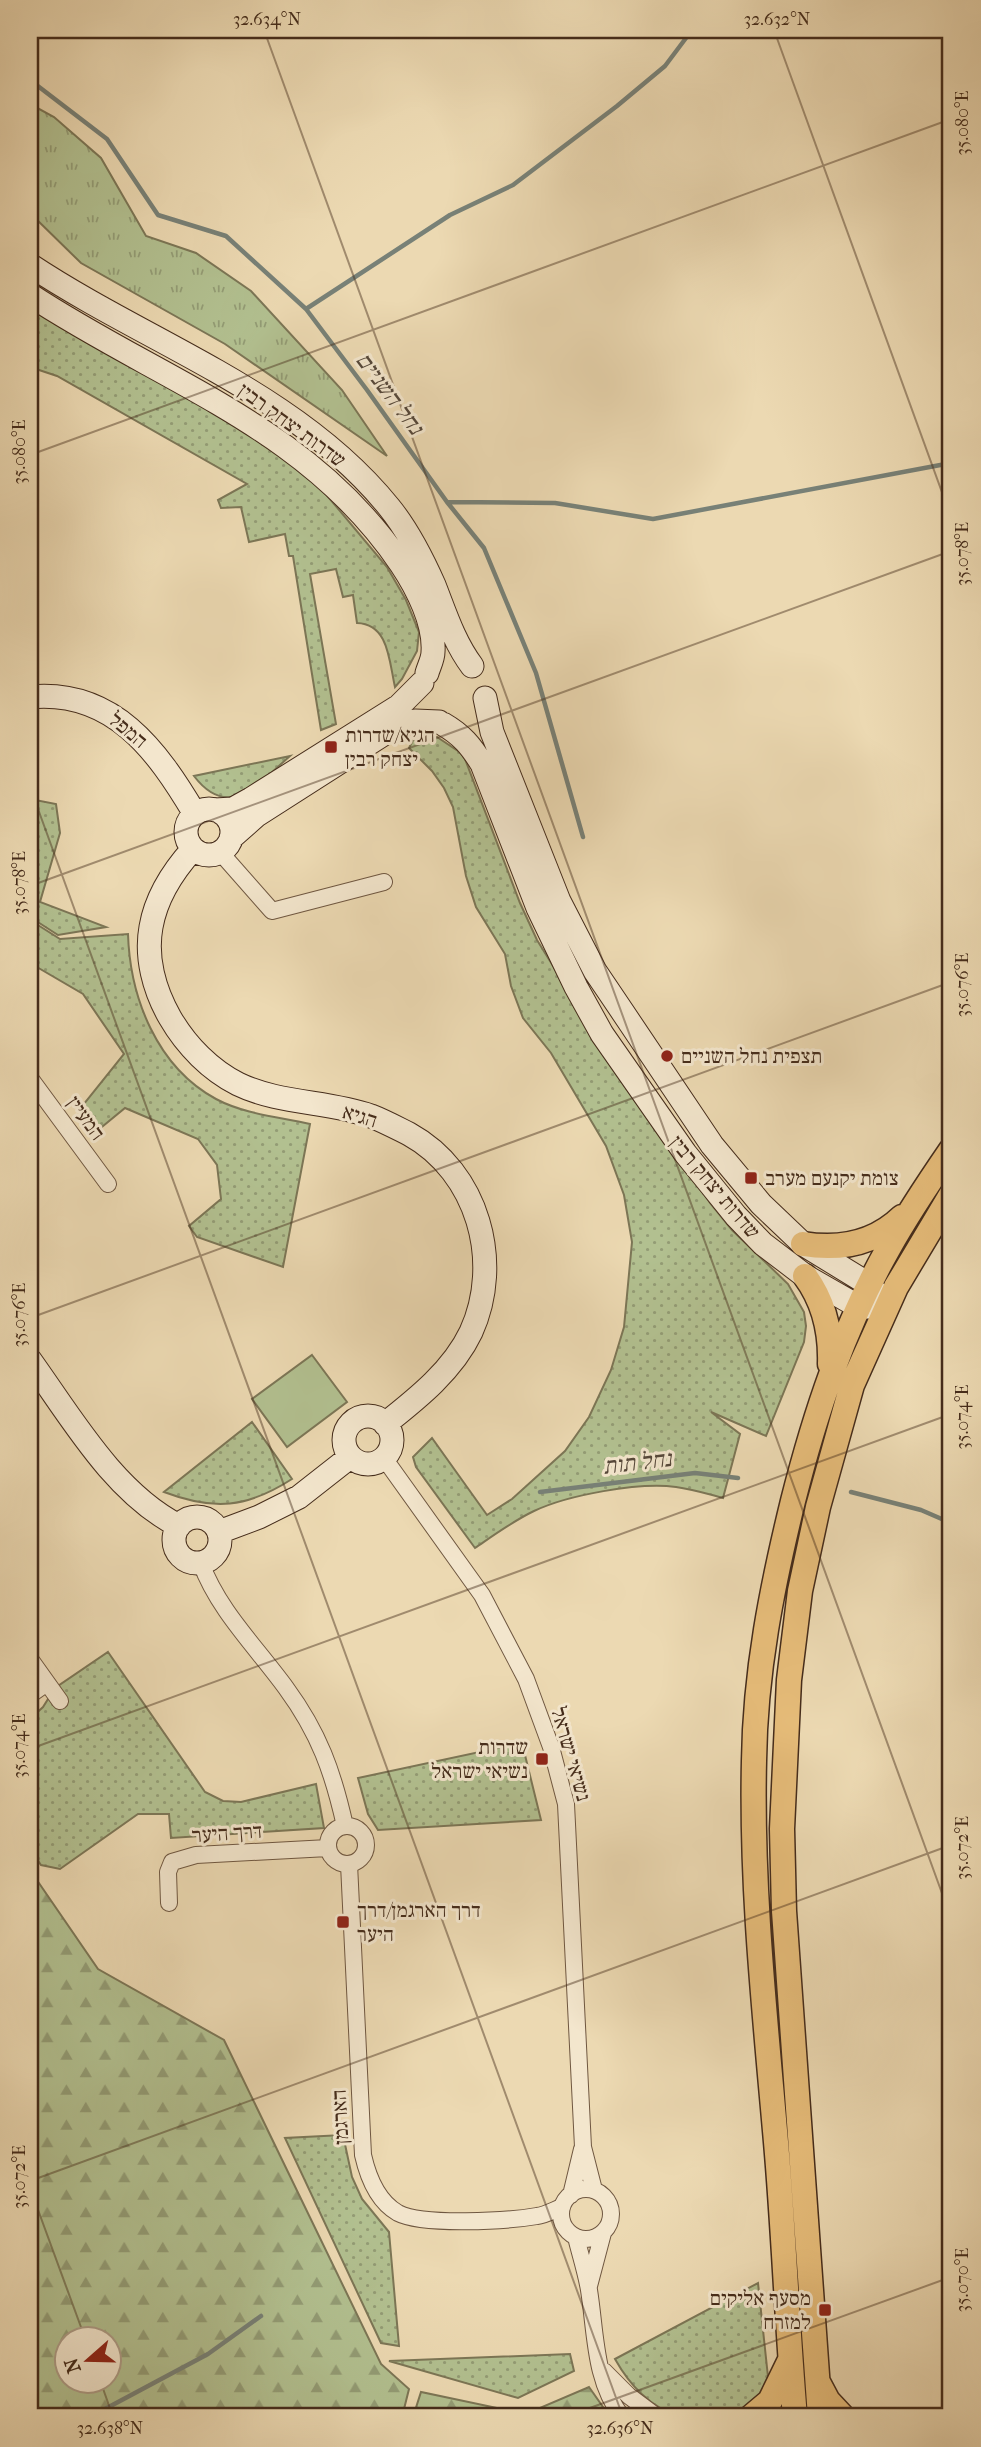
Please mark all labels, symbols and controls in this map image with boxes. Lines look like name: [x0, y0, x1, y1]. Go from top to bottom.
text: 32.634°N: [233, 9, 301, 30]
text: 32.632°N: [744, 9, 811, 30]
text: 35.080°E: [952, 90, 973, 156]
water label: נחל השניים: [350, 347, 430, 441]
street label: שדרות יצחק רבין: [234, 378, 351, 472]
text: 35.080°E: [9, 419, 30, 485]
text: 35.078°E: [952, 522, 973, 586]
street label: המפל: [104, 707, 152, 753]
place label: הגיא/שדרות יצחק רבין: [345, 723, 435, 771]
marker: הגיא/שדרות יצחק רבין: [323, 739, 339, 755]
text: 35.078°E: [9, 851, 30, 915]
text: 35.076°E: [952, 953, 973, 1017]
place label: תצפית נחל השניים: [681, 1044, 822, 1068]
marker: תצפית נחל השניים: [659, 1048, 675, 1064]
street label: המעיין: [62, 1091, 110, 1145]
street label: הגיא: [340, 1099, 380, 1133]
street label: שדרות יצחק רבין: [665, 1131, 765, 1243]
place label: צומת יקנעם מערב: [765, 1166, 899, 1190]
marker: צומת יקנעם מערב: [743, 1170, 759, 1186]
text: 35.076°E: [9, 1283, 30, 1347]
text: 35.074°E: [952, 1385, 973, 1449]
water label: נחל תות: [601, 1445, 675, 1480]
street label: נשיאי ישראל: [546, 1704, 596, 1804]
text: 35.074°E: [9, 1714, 30, 1778]
place label: שדרות נשיאי ישראל: [431, 1735, 528, 1783]
marker: שדרות נשיאי ישראל: [534, 1751, 550, 1767]
text: 35.072°E: [952, 1816, 973, 1880]
street label: דרך היער: [191, 1819, 263, 1847]
place label: דרך הארגמן/דרך היער: [357, 1898, 481, 1946]
marker: דרך הארגמן/דרך היער: [335, 1914, 351, 1930]
street label: הארגמן: [327, 2089, 353, 2145]
text: 35.072°E: [9, 2145, 30, 2209]
text: 35.070°E: [952, 2248, 973, 2312]
place label: מסעף אליקים למזרח: [710, 2286, 811, 2334]
marker: מסעף אליקים למזרח: [817, 2302, 833, 2318]
north arrow: [52, 2324, 122, 2394]
text: N: [60, 2354, 86, 2376]
text: 32.638°N: [77, 2418, 144, 2439]
text: 32.636°N: [586, 2418, 654, 2439]

